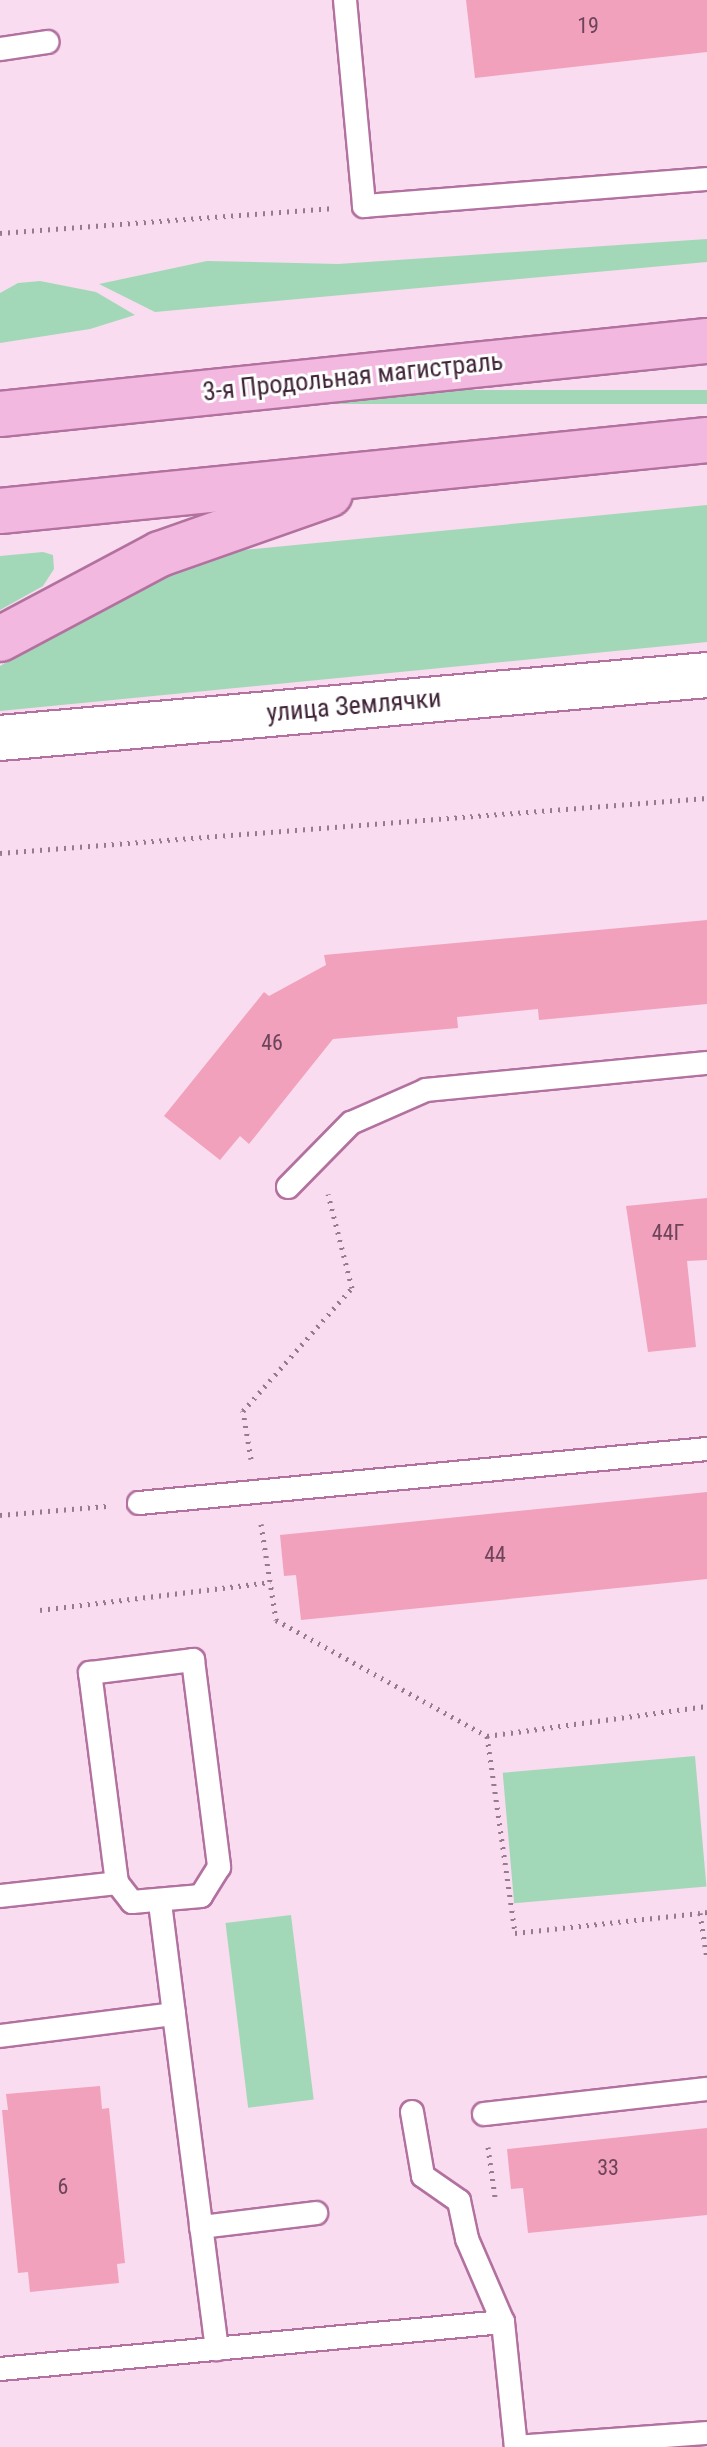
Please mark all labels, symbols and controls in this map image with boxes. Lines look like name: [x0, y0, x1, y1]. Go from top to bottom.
house number: 19: [577, 13, 599, 39]
street label: 3-я Продольная магистраль: [201, 346, 505, 408]
street label: улица Землячки: [265, 683, 443, 729]
house number: 46: [261, 1030, 283, 1056]
house number: 44Г: [652, 1220, 684, 1246]
house number: 44: [484, 1542, 506, 1568]
house number: 33: [597, 2155, 619, 2181]
house number: 6: [58, 2174, 68, 2200]

